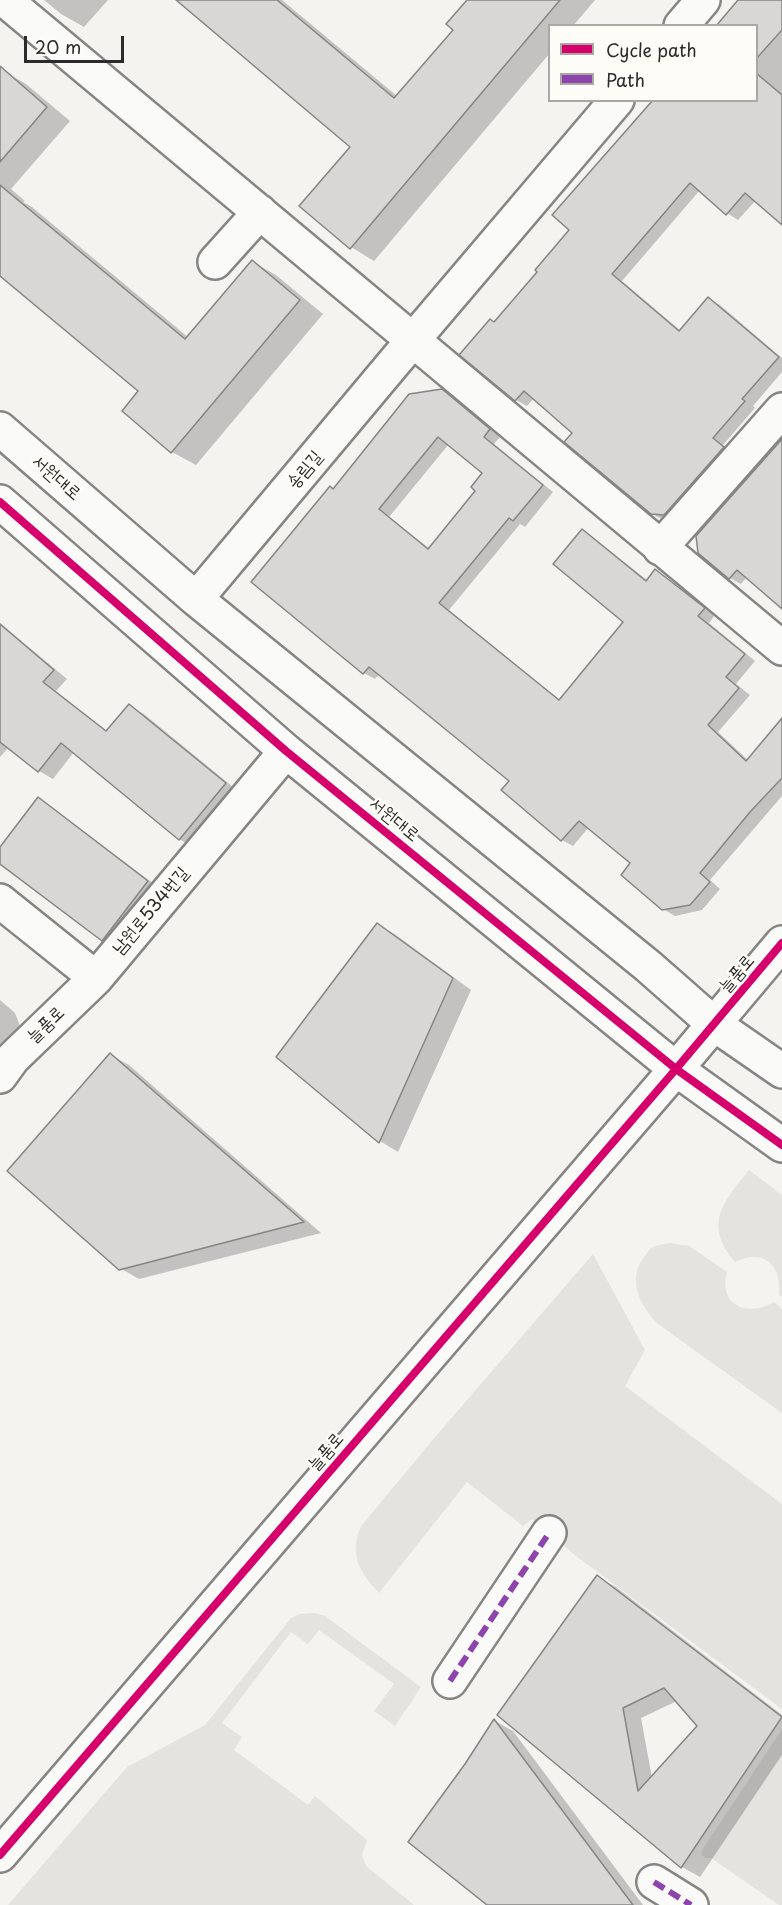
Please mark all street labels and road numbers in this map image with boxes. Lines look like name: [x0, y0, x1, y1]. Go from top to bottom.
street label: 송림길: [283, 446, 327, 494]
street label: 서원대로: [27, 451, 85, 505]
street label: 서원대로: [365, 793, 423, 847]
street label: 남원로534번길: [108, 863, 194, 959]
street label: 늘품로: [715, 950, 759, 998]
street label: 늘품로: [23, 1002, 69, 1048]
street label: 늘품로: [304, 1429, 348, 1475]

